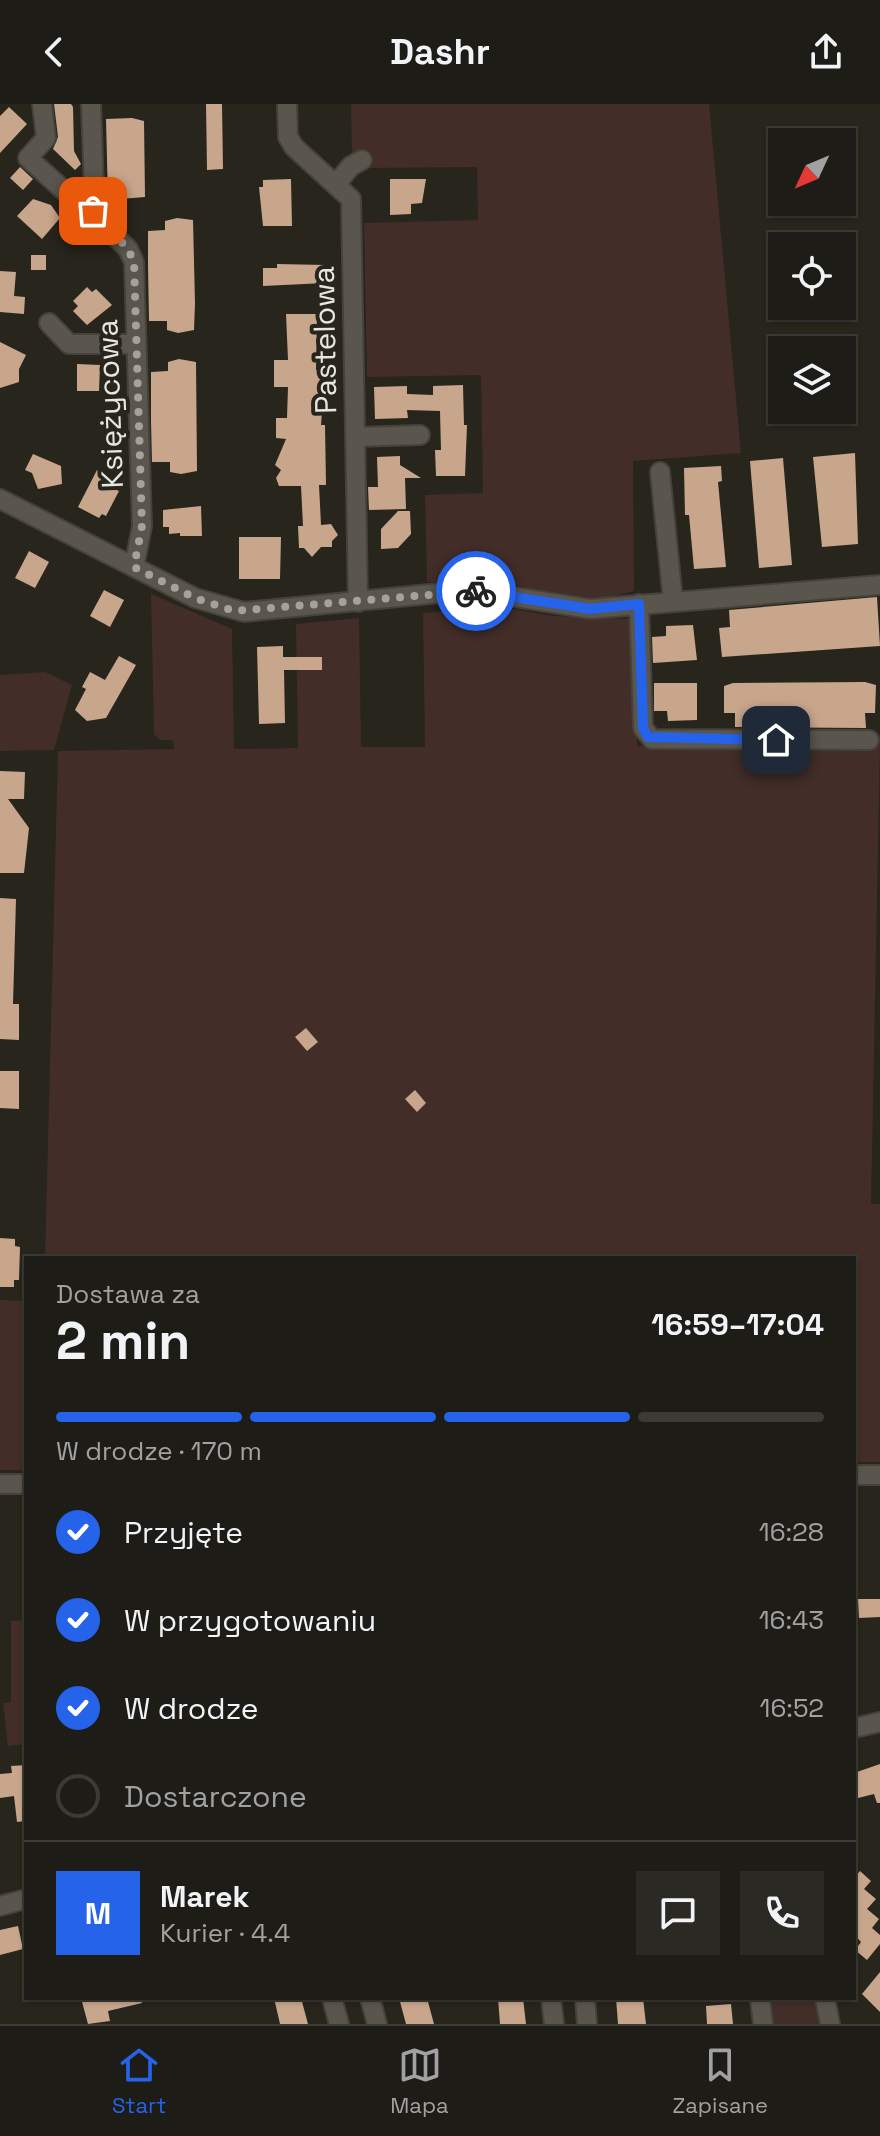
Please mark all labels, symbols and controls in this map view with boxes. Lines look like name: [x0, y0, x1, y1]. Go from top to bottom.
text: Dashr: [390, 29, 490, 75]
icon: back: [32, 30, 76, 74]
icon: share: [804, 30, 848, 74]
north arrow: [768, 128, 856, 216]
map controls: [768, 128, 856, 424]
pin: [59, 177, 127, 245]
icon: bag: [71, 189, 115, 233]
button: locate: [768, 232, 856, 320]
street label: Pastelowa: [304, 266, 345, 414]
street label: Księżycowa: [87, 319, 132, 489]
button: layers: [768, 336, 856, 424]
courier: [436, 551, 516, 631]
icon: bike: [454, 569, 498, 613]
pin: [742, 706, 810, 774]
icon: home: [754, 718, 798, 762]
text: Dostawa za: [56, 1277, 200, 1311]
text: 16:59–17:04: [651, 1305, 824, 1344]
text: 2 min: [56, 1308, 190, 1374]
text: W drodze · 170 m: [56, 1434, 262, 1468]
icon: check: [56, 1510, 100, 1554]
text: Przyjęte: [124, 1513, 243, 1552]
text: 16:28: [759, 1515, 824, 1549]
icon: check: [56, 1598, 100, 1642]
text: W przygotowaniu: [124, 1601, 376, 1640]
text: 16:43: [759, 1603, 824, 1637]
icon: check: [56, 1686, 100, 1730]
text: W drodze: [124, 1689, 259, 1728]
text: 16:52: [760, 1691, 824, 1725]
text: Dostarczone: [124, 1777, 307, 1816]
button: chat: [636, 1871, 720, 1955]
button: phone: [740, 1871, 824, 1955]
text: Marek: [160, 1877, 249, 1916]
text: M: [85, 1894, 111, 1933]
text: Kurier · 4.4: [160, 1916, 290, 1950]
tab: Start: [112, 2043, 166, 2119]
tab: Mapa: [390, 2043, 449, 2119]
tab: Zapisane: [673, 2043, 768, 2119]

